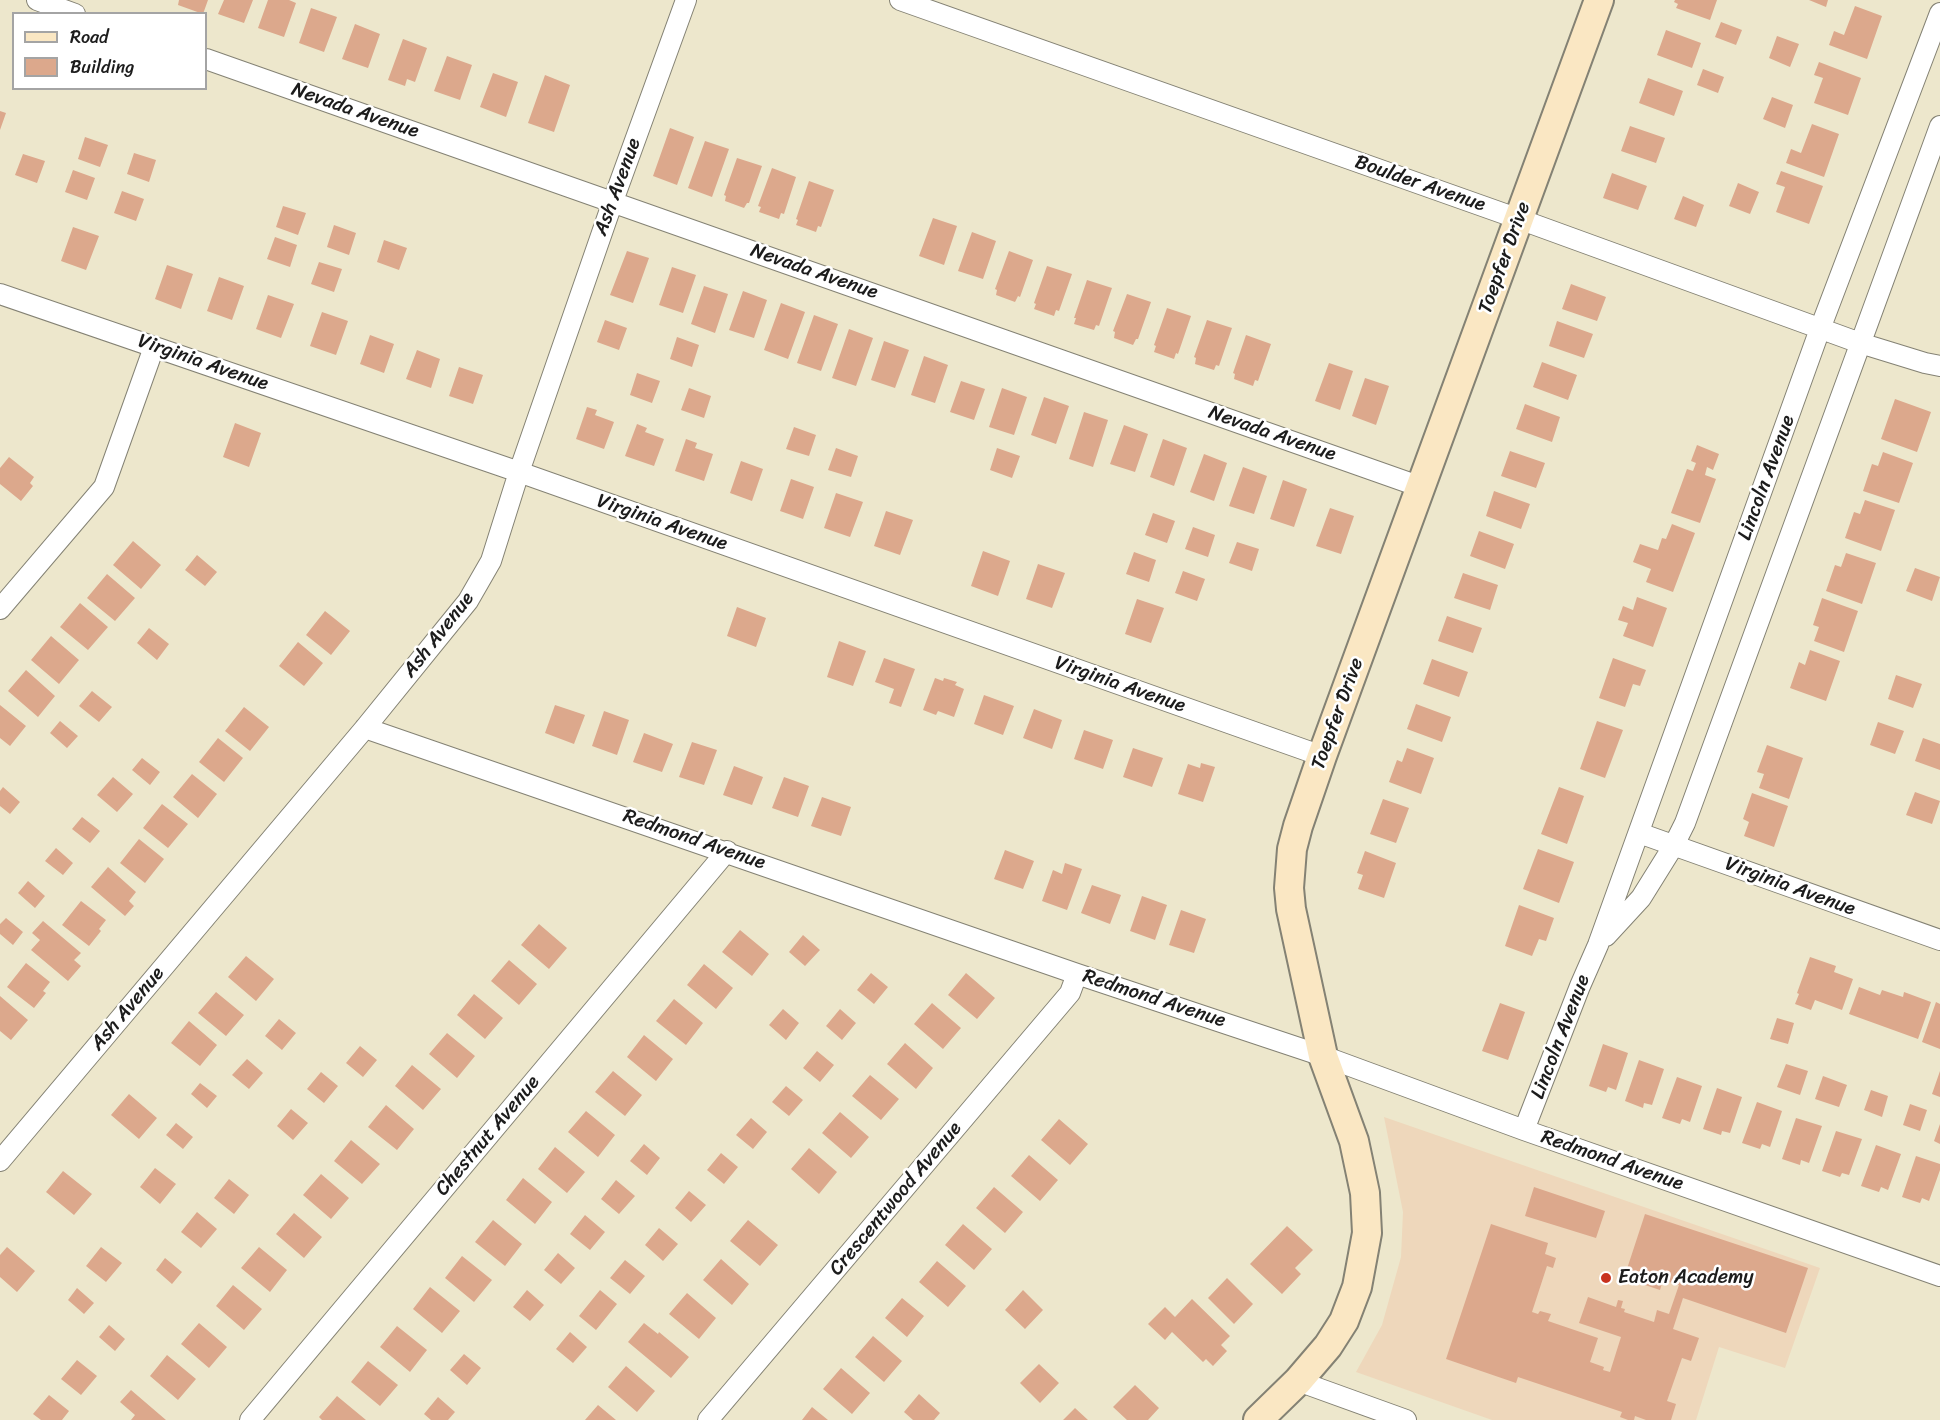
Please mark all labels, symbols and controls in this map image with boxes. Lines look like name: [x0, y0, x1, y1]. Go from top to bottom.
legend: [12, 12, 207, 90]
text: Road: [70, 21, 109, 53]
text: Building: [70, 51, 134, 83]
street label: Nevada Avenue: [288, 78, 422, 144]
street label: Ash Avenue: [589, 135, 647, 239]
street label: Boulder Avenue: [1352, 150, 1488, 218]
street label: Toepfer Drive: [1474, 199, 1536, 317]
street label: Nevada Avenue: [747, 239, 881, 305]
street label: Virginia Avenue: [134, 329, 272, 397]
street label: Nevada Avenue: [1205, 401, 1339, 467]
street label: Lincoln Avenue: [1733, 412, 1801, 544]
street label: Virginia Avenue: [593, 489, 731, 557]
street label: Ash Avenue: [398, 587, 480, 683]
street label: Virginia Avenue: [1051, 651, 1189, 719]
street label: Toepfer Drive: [1307, 655, 1369, 773]
street label: Redmond Avenue: [620, 804, 768, 876]
street label: Virginia Avenue: [1722, 852, 1858, 922]
street label: Ash Avenue: [86, 962, 170, 1056]
street label: Redmond Avenue: [1079, 965, 1229, 1033]
street label: Lincoln Avenue: [1526, 971, 1596, 1103]
street label: Chestnut Avenue: [431, 1071, 545, 1201]
street label: Crescentwood Avenue: [825, 1117, 967, 1281]
street label: Redmond Avenue: [1538, 1125, 1686, 1197]
place label: Eaton Academy: [1618, 1266, 1754, 1290]
marker: Eaton Academy: [1599, 1271, 1613, 1285]

